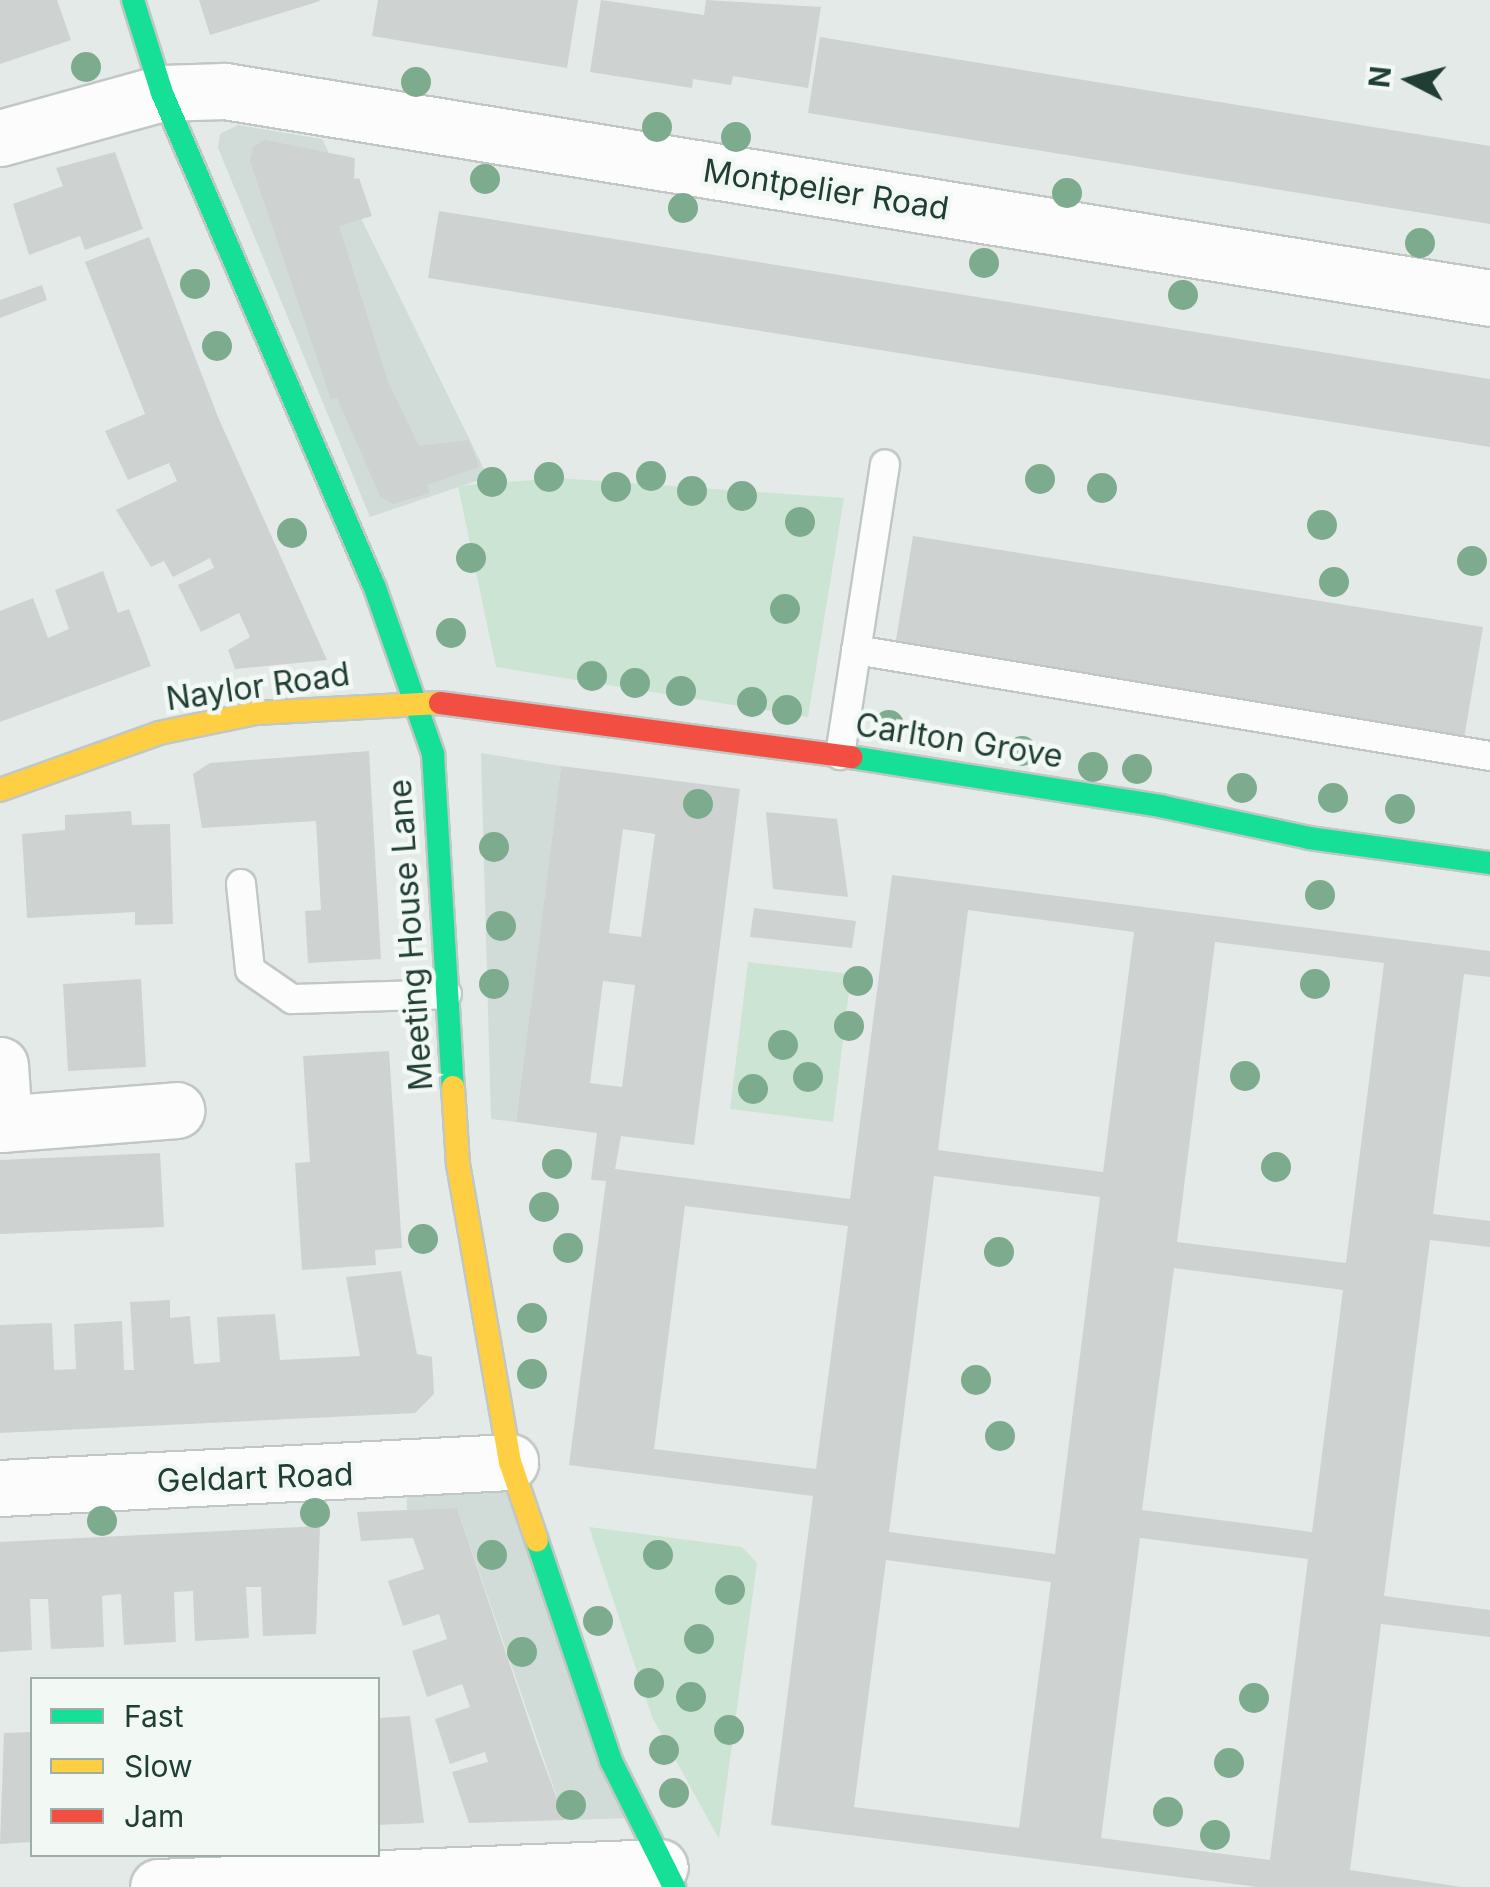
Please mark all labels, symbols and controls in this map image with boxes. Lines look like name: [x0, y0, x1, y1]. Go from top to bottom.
north arrow: [1360, 30, 1460, 130]
text: N: [1362, 64, 1398, 89]
street label: Montpelier Road: [700, 152, 952, 228]
street label: Naylor Road: [164, 655, 352, 719]
street label: Carlton Grove: [853, 706, 1065, 776]
street label: Meeting House Lane: [381, 778, 441, 1092]
street label: Geldart Road: [156, 1455, 354, 1501]
legend: [30, 1677, 380, 1857]
text: Fast: [124, 1698, 183, 1734]
text: Slow: [124, 1748, 193, 1784]
text: Jam: [124, 1798, 184, 1834]

